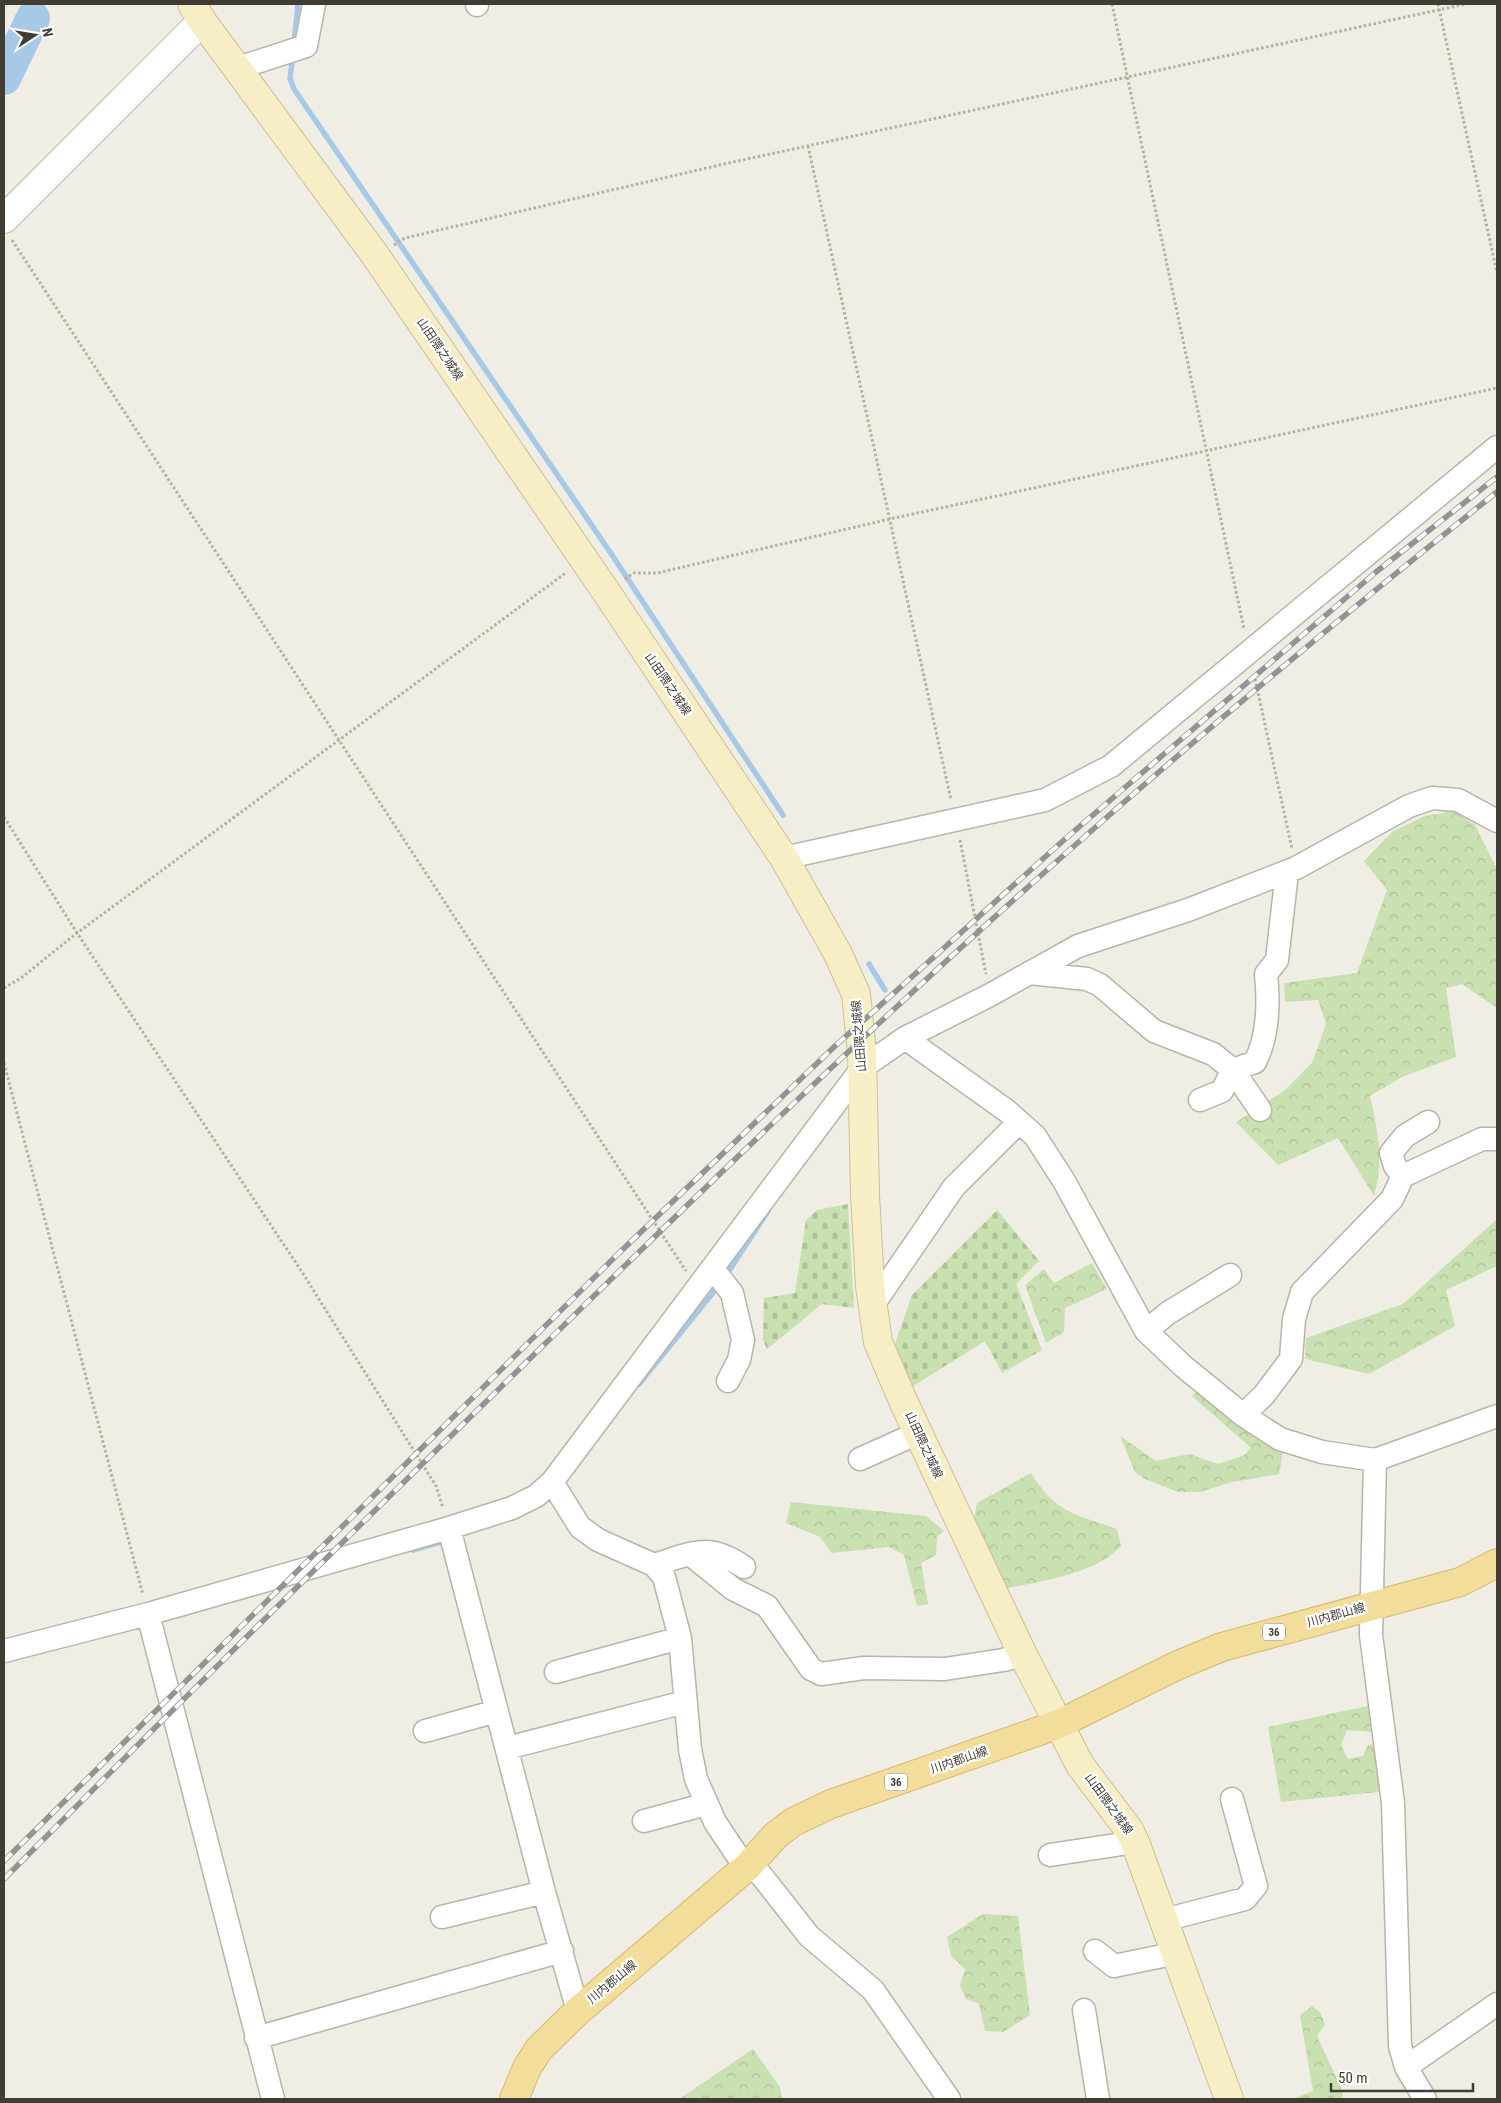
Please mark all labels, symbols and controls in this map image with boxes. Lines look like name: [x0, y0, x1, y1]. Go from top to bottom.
north arrow: [10, 10, 60, 60]
text: N: [39, 26, 56, 38]
street label: 山田隈之城線: [414, 315, 466, 383]
street label: 山田隈之城線: [642, 650, 694, 718]
street label: 山田隈之城線: [849, 1000, 869, 1072]
street label: 山田隈之城線: [902, 1409, 946, 1481]
street label: 川内郡山線: [1305, 1600, 1367, 1630]
road number: 36: [1263, 1624, 1285, 1640]
street label: 川内郡山線: [928, 1744, 990, 1776]
street label: 山田隈之城線: [1082, 1771, 1136, 1837]
road number: 36: [885, 1774, 907, 1790]
street label: 川内郡山線: [585, 1957, 639, 2007]
scale bar: [1331, 2060, 1474, 2092]
text: 50 m: [1338, 2069, 1368, 2087]

